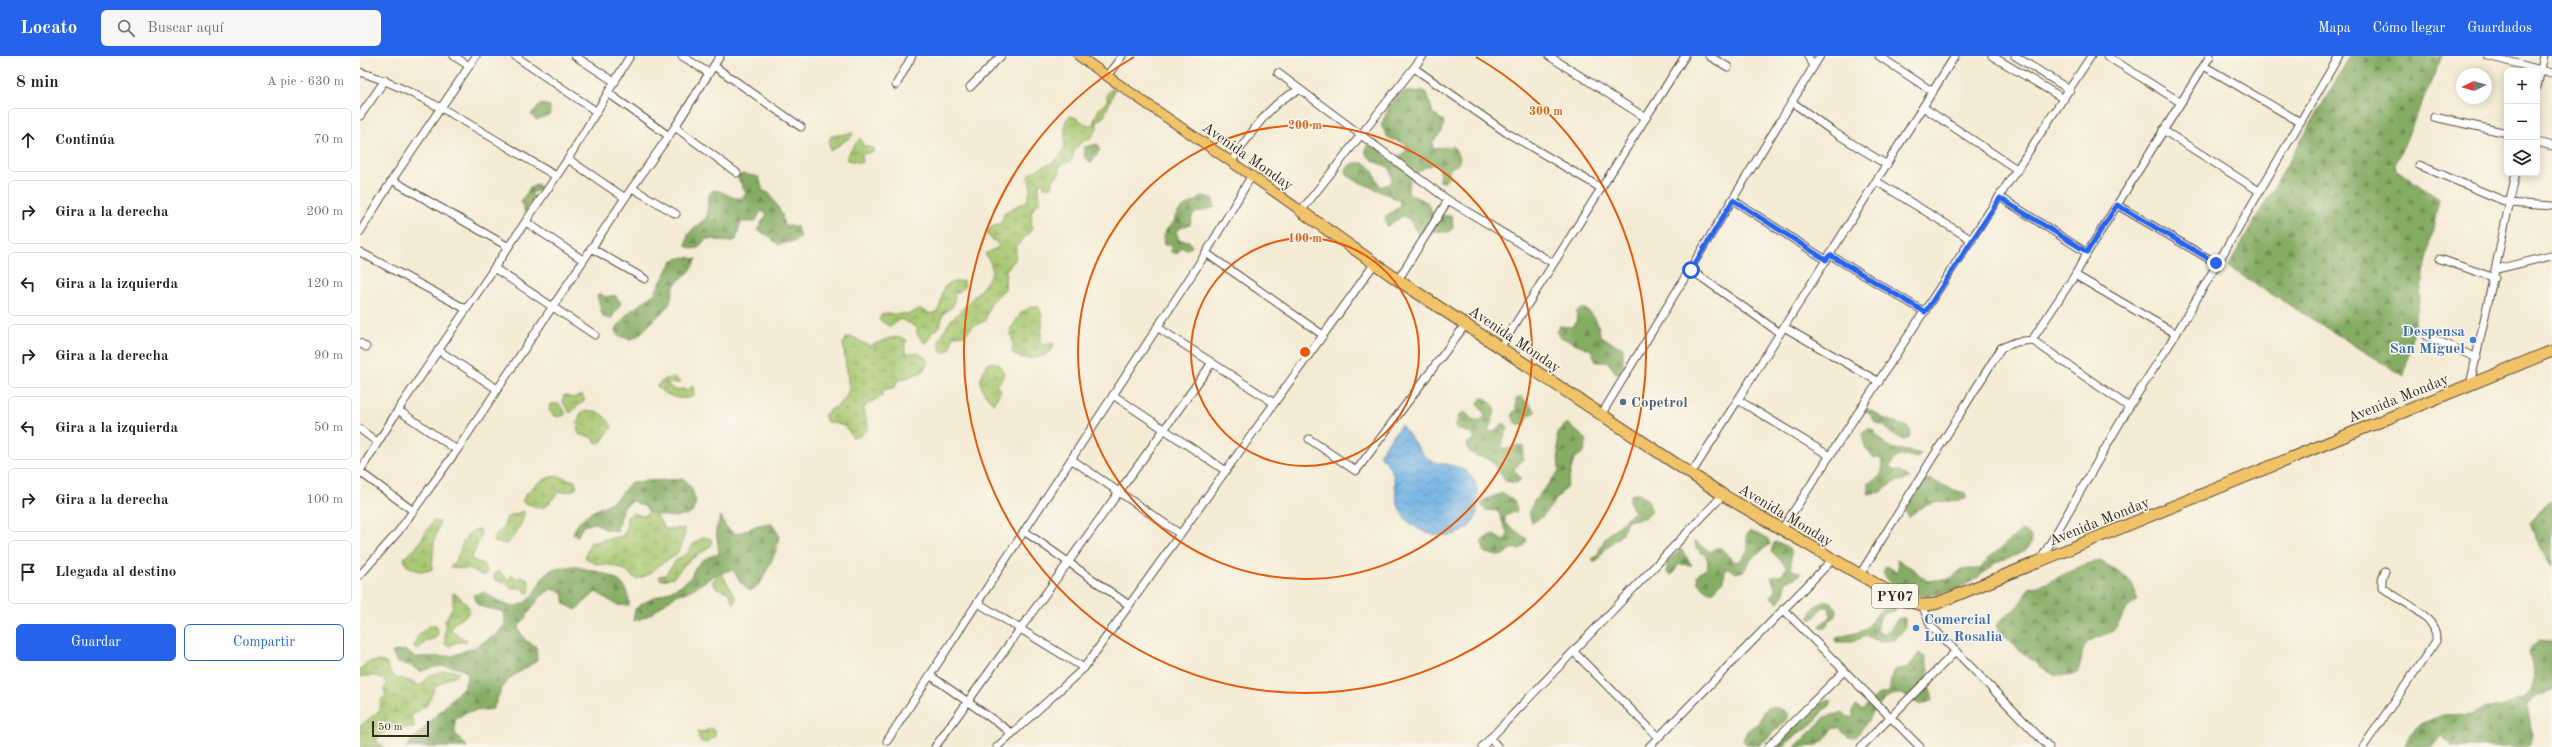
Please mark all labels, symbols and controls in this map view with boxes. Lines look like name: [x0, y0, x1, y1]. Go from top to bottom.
search box: [101, 10, 381, 46]
icon: search: [115, 17, 137, 39]
text: Locato: [20, 19, 77, 38]
text: Buscar aquí: [147, 21, 224, 36]
text: Mapa: [2318, 21, 2351, 35]
text: Cómo llegar: [2373, 21, 2445, 35]
text: Guardados: [2467, 21, 2532, 35]
north arrow: [2456, 68, 2492, 104]
map controls: [2504, 68, 2540, 176]
button: +: [2504, 68, 2540, 104]
text: 8 min: [16, 74, 59, 91]
text: A pie · 630 m: [267, 75, 344, 88]
button: −: [2504, 104, 2540, 140]
text: 300 m: [1529, 106, 1563, 118]
street label: Avenida Monday: [1199, 120, 1295, 194]
text: 200 m: [1288, 120, 1322, 132]
icon: ahead: [17, 129, 39, 151]
text: Continúa: [55, 133, 115, 148]
text: 70 m: [314, 133, 343, 146]
button: layers: [2504, 140, 2540, 176]
icon: right: [17, 201, 39, 223]
text: Gira a la derecha: [55, 205, 169, 220]
text: 200 m: [306, 205, 343, 218]
text: 100 m: [1288, 233, 1322, 245]
route end: [2207, 254, 2225, 272]
route start: [1682, 261, 1700, 279]
icon: left: [17, 273, 39, 295]
text: Gira a la izquierda: [55, 277, 178, 292]
text: 120 m: [306, 277, 343, 290]
street label: Avenida Monday: [1465, 304, 1563, 376]
place label: Despensa San Miguel: [2389, 325, 2465, 357]
marker: Despensa San Miguel: [2468, 335, 2478, 345]
icon: right: [17, 345, 39, 367]
centre of rings: [1298, 345, 1312, 359]
text: Gira a la derecha: [55, 349, 169, 364]
text: 90 m: [314, 349, 343, 362]
street label: Avenida Monday: [2346, 372, 2451, 426]
place label: Copetrol: [1631, 396, 1688, 411]
marker: Copetrol: [1618, 397, 1628, 407]
icon: left: [17, 417, 39, 439]
text: Gira a la izquierda: [55, 421, 178, 436]
text: 50 m: [314, 421, 343, 434]
street label: Avenida Monday: [1735, 482, 1835, 550]
icon: right: [17, 489, 39, 511]
text: Gira a la derecha: [55, 493, 169, 508]
text: 100 m: [306, 493, 343, 506]
street label: Avenida Monday: [2047, 495, 2152, 549]
icon: arrive: [17, 561, 39, 583]
text: Llegada al destino: [55, 565, 176, 580]
road number: PY07: [1872, 584, 1918, 608]
place label: Comercial Luz Rosalia: [1924, 613, 2003, 645]
marker: Comercial Luz Rosalia: [1911, 623, 1921, 633]
button: Guardar: [16, 624, 176, 661]
button: Compartir: [184, 624, 344, 661]
scale bar: [372, 719, 429, 738]
text: 50 m: [378, 722, 403, 733]

